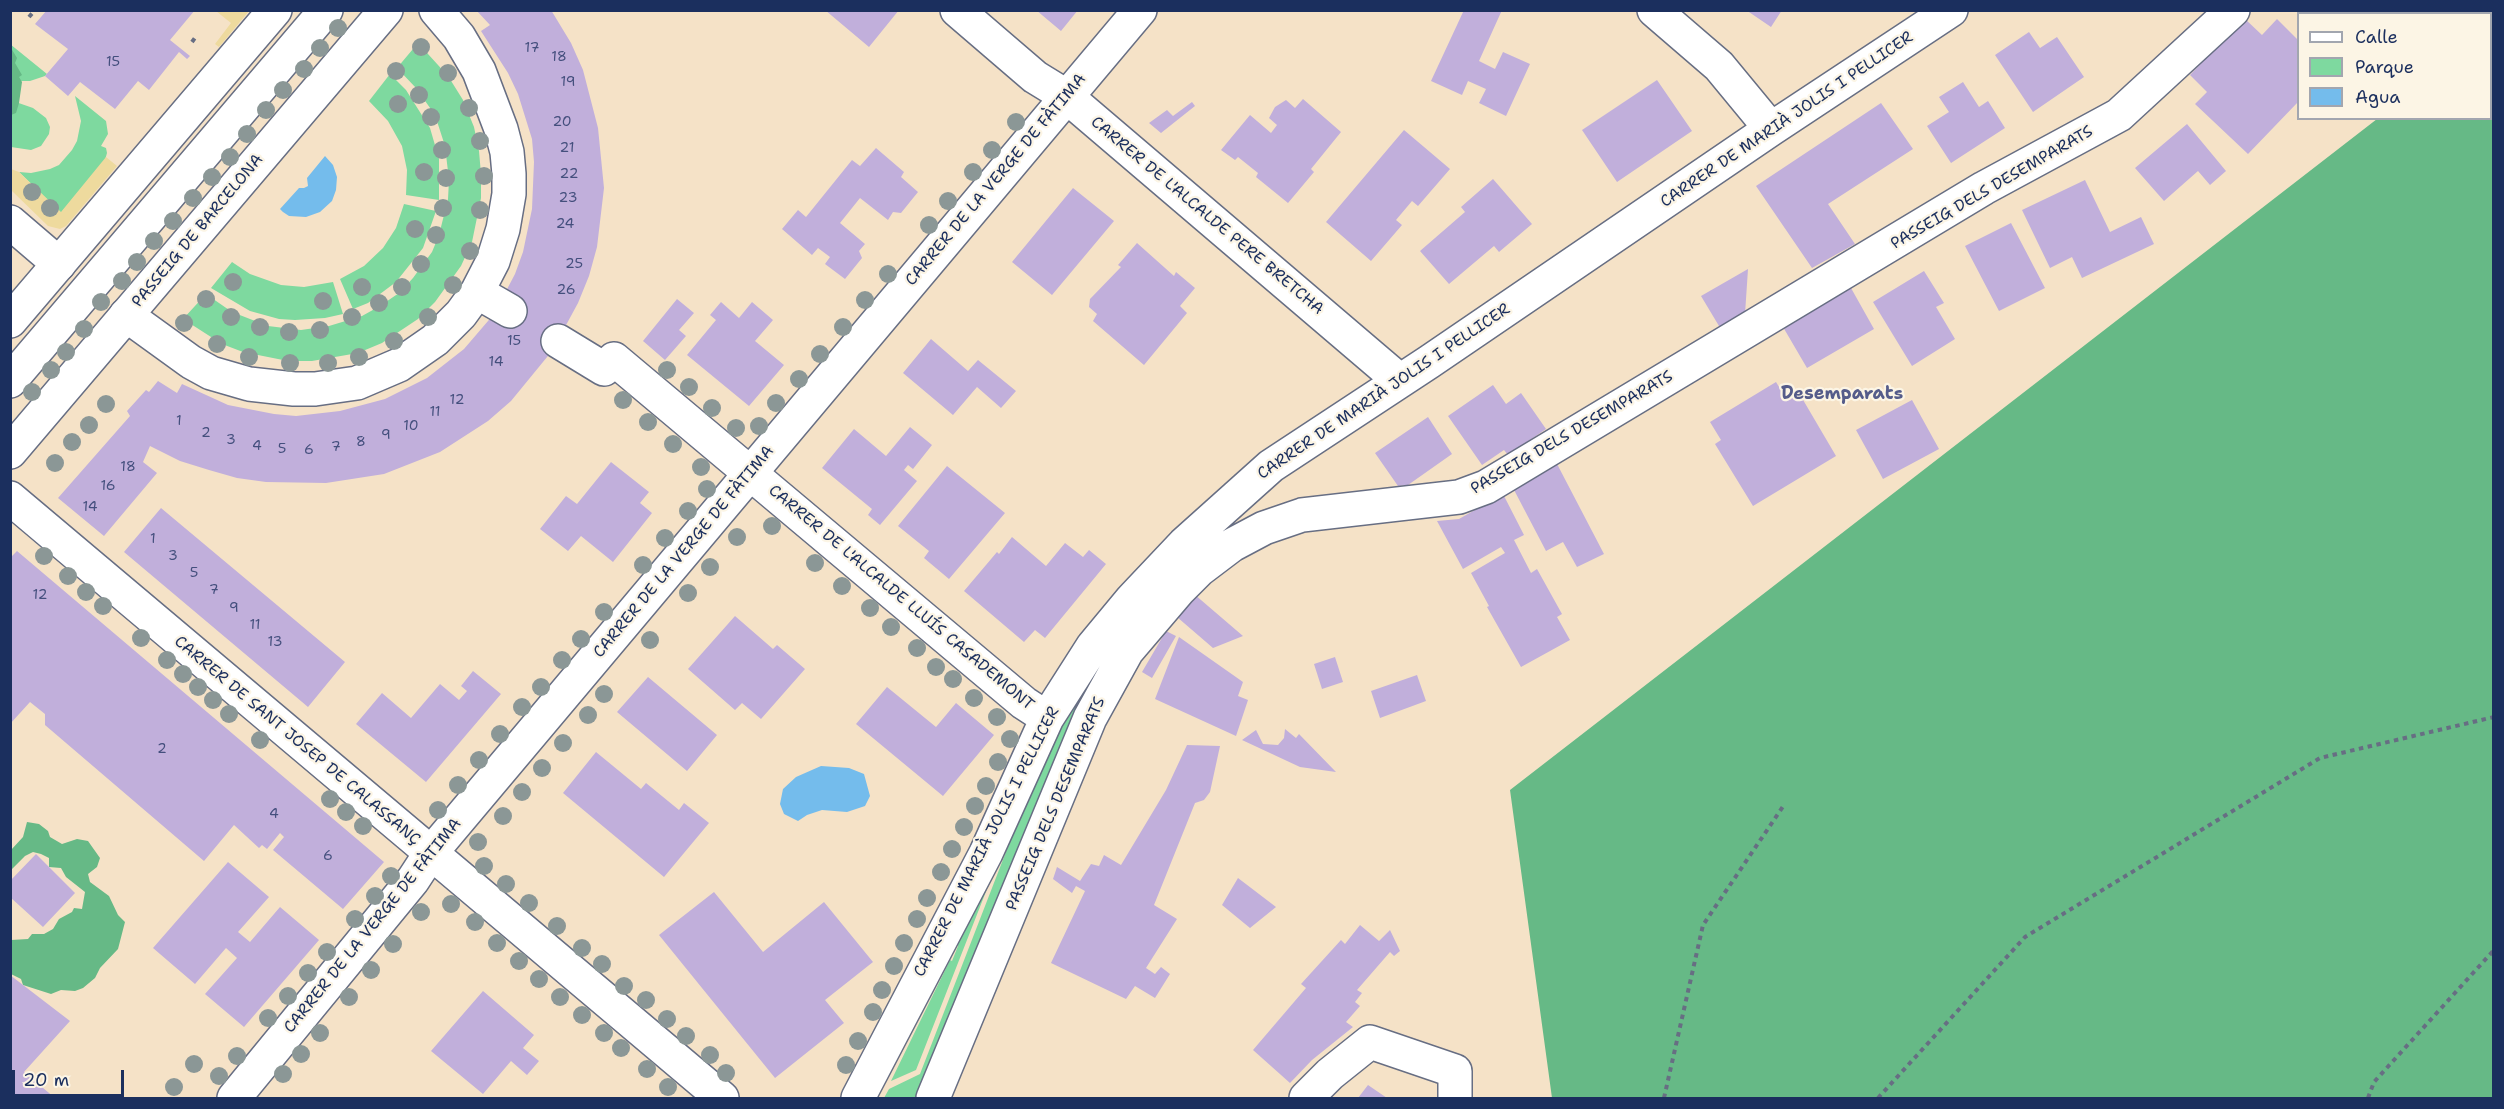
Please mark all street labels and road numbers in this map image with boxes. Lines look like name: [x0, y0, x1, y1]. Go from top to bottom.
street label: CARRER DE MARIÀ JOLIS I PELLICER: [1657, 28, 1917, 212]
street label: CARRER DE LA VERGE DE FÀTIMA: [902, 70, 1090, 290]
street label: CARRER DE L'ALCALDE PERE BRETCHA: [1087, 113, 1327, 319]
street label: PASSEIG DELS DESEMPARATS: [1888, 122, 2096, 254]
street label: PASSEIG DE BARCELONA: [128, 151, 268, 311]
street label: CARRER DE MARIÀ JOLIS I PELLICER: [1254, 300, 1514, 484]
street label: PASSEIG DELS DESEMPARATS: [1468, 367, 1676, 499]
street label: CARRER DE LA VERGE DE FÀTIMA: [590, 442, 778, 662]
street label: CARRER DE L'ALCALDE LLUÍS CASADEMONT: [764, 481, 1038, 715]
street label: CARRER DE SANT JOSEP DE CALASSANÇ: [170, 632, 424, 850]
street label: PASSEIG DELS DESEMPARATS: [1002, 694, 1110, 914]
street label: CARRER DE MARIÀ JOLIS I PELLICER: [910, 704, 1064, 980]
street label: CARRER DE LA VERGE DE FÀTIMA: [280, 815, 466, 1037]

